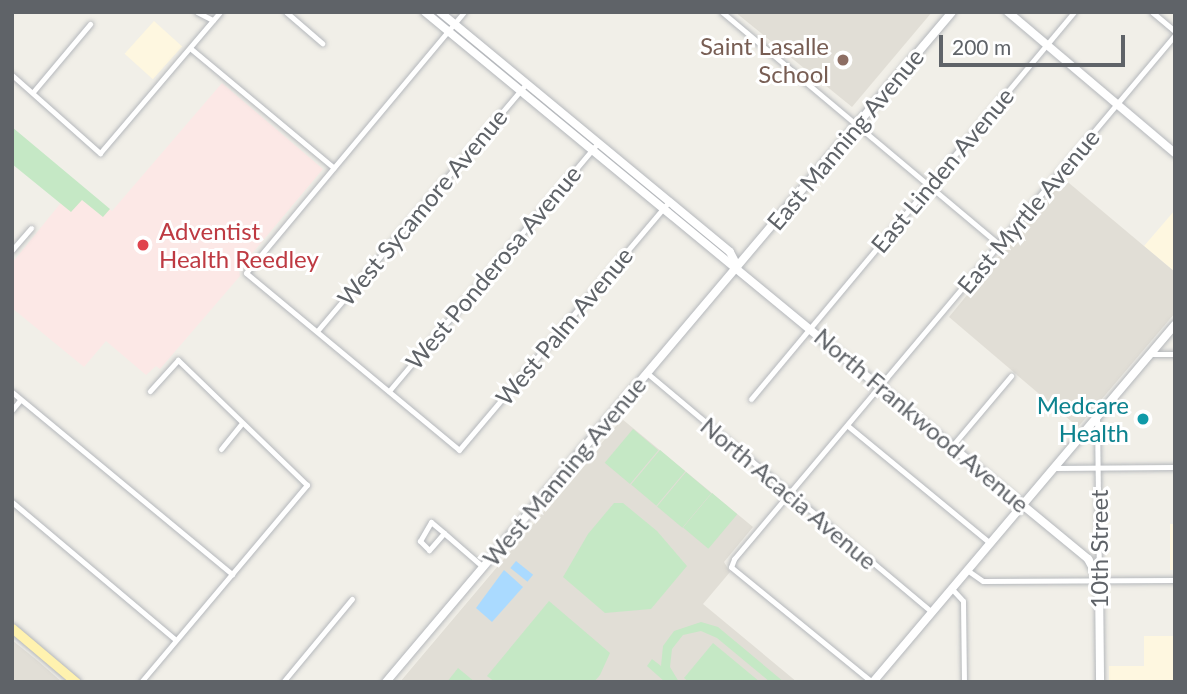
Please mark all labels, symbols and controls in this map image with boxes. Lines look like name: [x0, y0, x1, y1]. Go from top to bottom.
scale bar: [942, 21, 1128, 65]
place label: Saint Lasalle School: [700, 32, 829, 88]
text: 200 m: [952, 34, 1011, 59]
street label: East Manning Avenue: [760, 42, 930, 236]
marker: Saint Lasalle School: [835, 52, 851, 68]
street label: East Linden Avenue: [864, 81, 1020, 259]
street label: West Sycamore Avenue: [331, 102, 513, 312]
street label: East Myrtle Avenue: [951, 123, 1105, 299]
street label: West Ponderosa Avenue: [399, 159, 587, 375]
place label: Adventist Health Reedley: [159, 217, 319, 273]
marker: Adventist Health Reedley: [133, 235, 153, 255]
street label: West Palm Avenue: [489, 241, 639, 411]
street label: North Frankwood Avenue: [809, 322, 1035, 518]
street label: West Manning Avenue: [476, 370, 652, 572]
place label: Medcare Health: [1037, 391, 1129, 447]
street label: North Acacia Avenue: [695, 410, 883, 576]
marker: Medcare Health: [1135, 411, 1151, 427]
street label: 10th Street: [1085, 489, 1113, 609]

